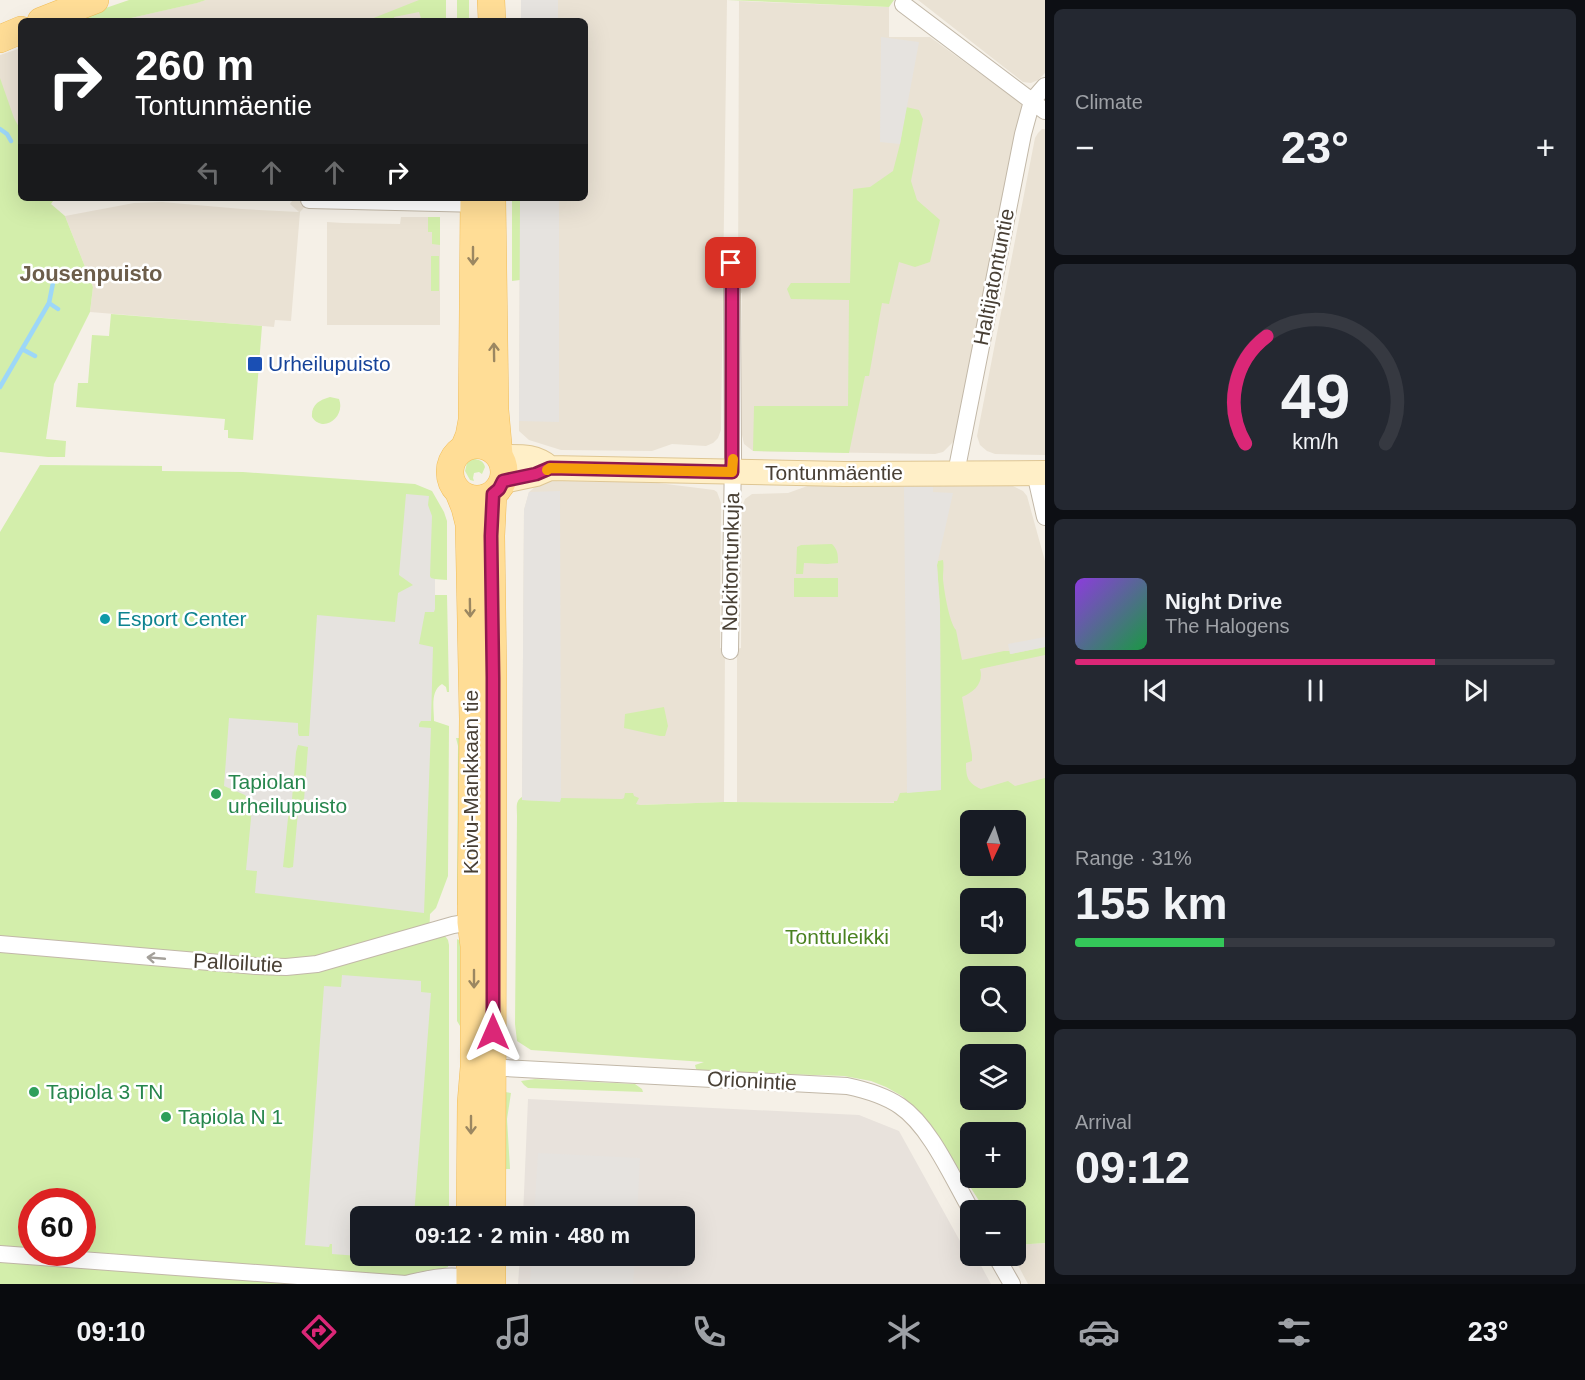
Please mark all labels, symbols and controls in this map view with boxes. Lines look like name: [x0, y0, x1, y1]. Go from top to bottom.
icon: right: [36, 42, 114, 120]
text: 260 m: [135, 42, 254, 89]
text: Tontunmäentie: [135, 91, 312, 121]
text: Climate: [1075, 91, 1143, 113]
text: 23°: [1281, 122, 1349, 173]
text: −: [1075, 129, 1094, 166]
text: +: [1536, 129, 1555, 166]
icon: left: [192, 156, 225, 189]
icon: ahead: [255, 156, 288, 189]
icon: ahead: [318, 156, 351, 189]
icon: right: [381, 156, 414, 189]
street label: Haltijatontuntie: [969, 207, 1018, 347]
pin: [705, 237, 756, 288]
one-way arrow: [467, 246, 479, 266]
icon: arrive: [714, 246, 747, 279]
district label: Jousenpuisto: [19, 261, 163, 286]
one-way arrow: [488, 342, 500, 362]
place label: Urheilupuisto: [268, 352, 391, 375]
marker: Urheilupuisto: [246, 355, 264, 373]
text: 49: [1280, 362, 1350, 431]
text: km/h: [1292, 430, 1338, 454]
street label: Tontunmäentie: [765, 461, 903, 484]
street label: Nokitontunkuja: [718, 492, 743, 632]
text: Night Drive: [1165, 589, 1282, 614]
one-way arrow: [464, 598, 476, 618]
place label: Esport Center: [117, 607, 247, 630]
marker: Esport Center: [98, 612, 112, 626]
text: The Halogens: [1165, 615, 1290, 637]
icon: previous: [1139, 674, 1172, 707]
icon: pause: [1299, 674, 1332, 707]
icon: next: [1459, 674, 1492, 707]
street label: Koivu-Mankkaan tie: [459, 690, 482, 874]
place label: Tapiolan urheilupuisto: [228, 770, 347, 817]
marker: Tapiolan urheilupuisto: [209, 787, 223, 801]
north arrow: [960, 810, 1026, 876]
map controls: [960, 810, 1026, 1266]
text: Range · 31%: [1075, 847, 1192, 869]
text: 155 km: [1075, 878, 1228, 929]
button: sound: [960, 888, 1026, 954]
park label: Tonttuleikki: [785, 925, 889, 948]
street label: Palloilutie: [193, 949, 284, 976]
one-way arrow: [146, 952, 166, 963]
button: search: [960, 966, 1026, 1032]
one-way arrow: [468, 968, 480, 988]
position arrow: [461, 1000, 525, 1064]
button: layers: [960, 1044, 1026, 1110]
street label: Orionintie: [707, 1067, 798, 1094]
place label: Tapiola 3 TN: [46, 1080, 164, 1103]
marker: Tapiola 3 TN: [27, 1085, 41, 1099]
place label: Tapiola N 1: [178, 1105, 283, 1128]
marker: Tapiola N 1: [159, 1110, 173, 1124]
text: Arrival: [1075, 1111, 1132, 1133]
one-way arrow: [465, 1115, 477, 1135]
button: +: [960, 1122, 1026, 1188]
text: 09:12: [1075, 1142, 1190, 1193]
speed limit sign: 60: [18, 1188, 96, 1266]
button: −: [960, 1200, 1026, 1266]
text: 09:12 · 2 min · 480 m: [415, 1223, 630, 1248]
icon: directions: [298, 1311, 340, 1353]
icon: music: [493, 1311, 535, 1353]
icon: phone: [688, 1311, 730, 1353]
icon: climate: [883, 1311, 925, 1353]
icon: car: [1078, 1311, 1120, 1353]
icon: filters: [1273, 1311, 1315, 1353]
text: 09:10: [76, 1317, 146, 1347]
text: 23°: [1468, 1317, 1508, 1347]

